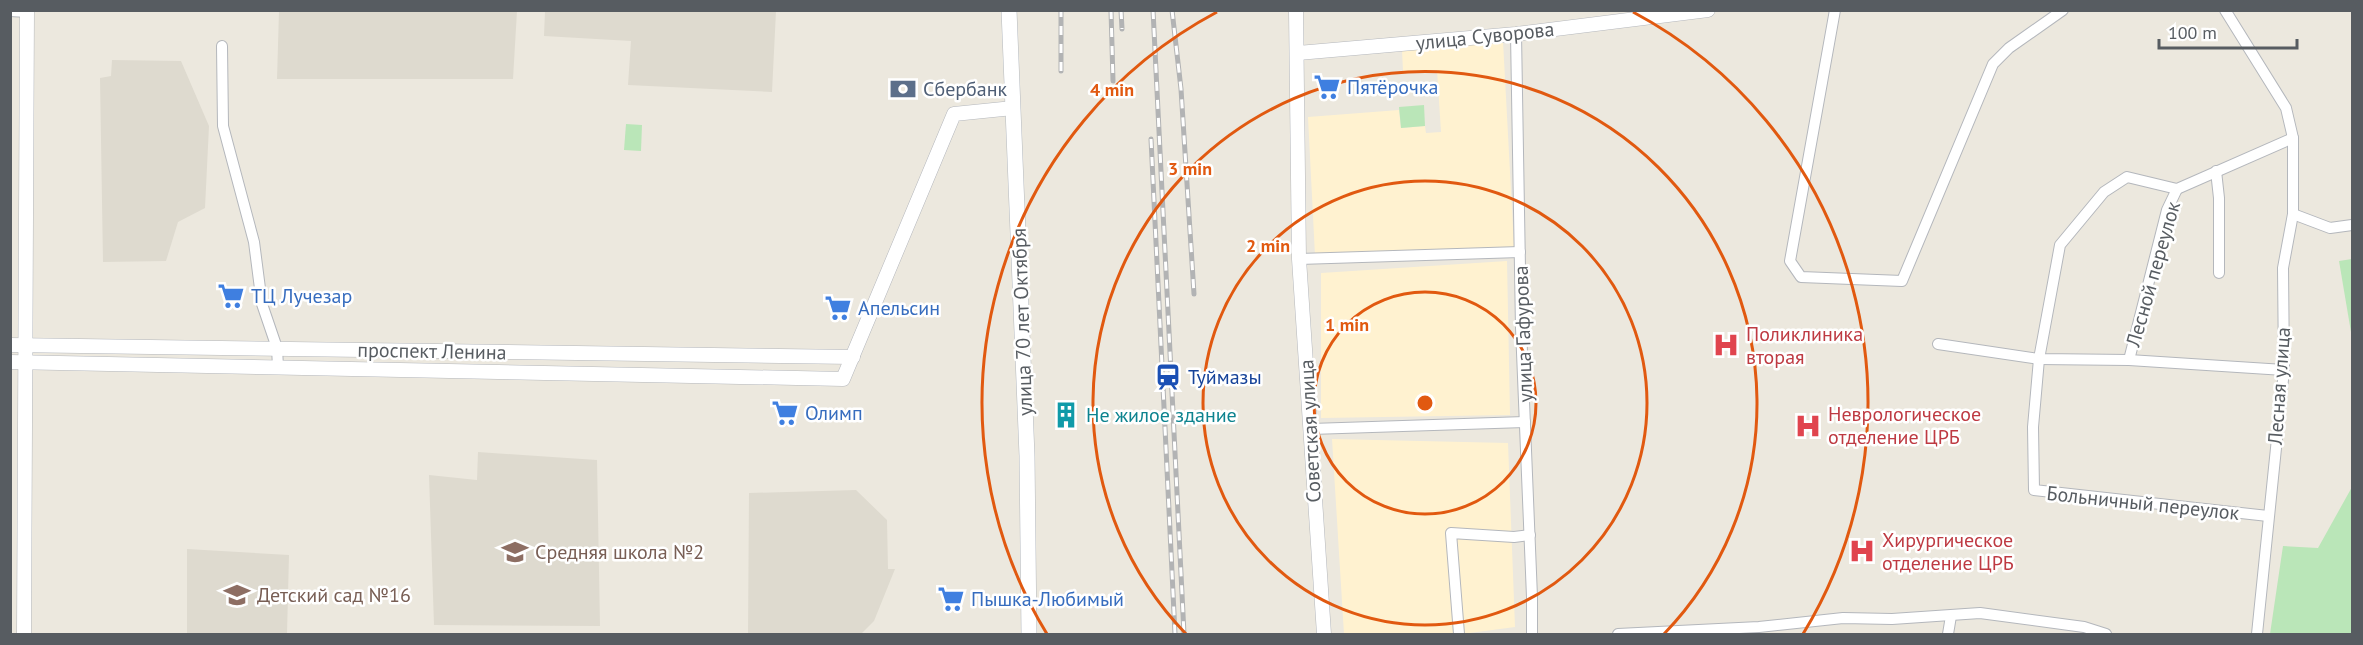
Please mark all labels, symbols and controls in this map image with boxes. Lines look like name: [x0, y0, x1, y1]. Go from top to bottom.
scale bar: [2159, 12, 2297, 50]
street label: улица Суворова: [1415, 16, 1555, 56]
text: 100 m: [2168, 21, 2217, 44]
supermarket icon: Пятёрочка: [1312, 72, 1342, 102]
bank icon: Сбербанк: [888, 74, 918, 104]
place label: Пятёрочка: [1347, 74, 1438, 100]
place label: Сбербанк: [923, 76, 1008, 102]
text: 4 min: [1090, 78, 1134, 101]
text: 3 min: [1168, 157, 1212, 180]
street label: Лесной переулок: [2120, 198, 2186, 351]
street label: улица 70 лет Октября: [1006, 228, 1038, 416]
text: 2 min: [1246, 234, 1290, 257]
street label: улица Гафурова: [1508, 265, 1538, 403]
supermarket icon: ТЦ Лучезар: [216, 281, 246, 311]
place label: ТЦ Лучезар: [251, 283, 352, 309]
supermarket icon: Апельсин: [823, 293, 853, 323]
place label: Апельсин: [858, 295, 940, 321]
text: 1 min: [1325, 313, 1369, 336]
place label: Поликлиника вторая: [1746, 321, 1863, 370]
street label: Лесная улица: [2262, 326, 2296, 447]
hospital icon: Поликлиника вторая: [1711, 330, 1741, 360]
street label: проспект Ленина: [357, 337, 507, 365]
street label: Советская улица: [1293, 359, 1327, 503]
station icon: Туймазы: [1153, 362, 1183, 392]
place label: Туймазы: [1188, 364, 1262, 390]
centre of rings: [1415, 393, 1435, 413]
supermarket icon: Олимп: [770, 398, 800, 428]
place label: Олимп: [805, 400, 863, 426]
building icon: Не жилое здание: [1051, 400, 1081, 430]
place label: Неврологическое отделение ЦРБ: [1828, 401, 1981, 450]
place label: Не жилое здание: [1086, 402, 1237, 428]
hospital icon: Неврологическое отделение ЦРБ: [1793, 411, 1823, 441]
street label: Больничный переулок: [2045, 480, 2241, 526]
place label: Хирургическое отделение ЦРБ: [1882, 527, 2014, 576]
hospital icon: Хирургическое отделение ЦРБ: [1847, 536, 1877, 566]
school or university icon: Средняя школа №2: [500, 537, 530, 567]
place label: Средняя школа №2: [535, 539, 704, 565]
school or university icon: Детский сад №16: [222, 580, 252, 610]
place label: Детский сад №16: [257, 582, 411, 608]
supermarket icon: Пышка-Любимый: [936, 584, 966, 614]
place label: Пышка-Любимый: [971, 586, 1124, 612]

